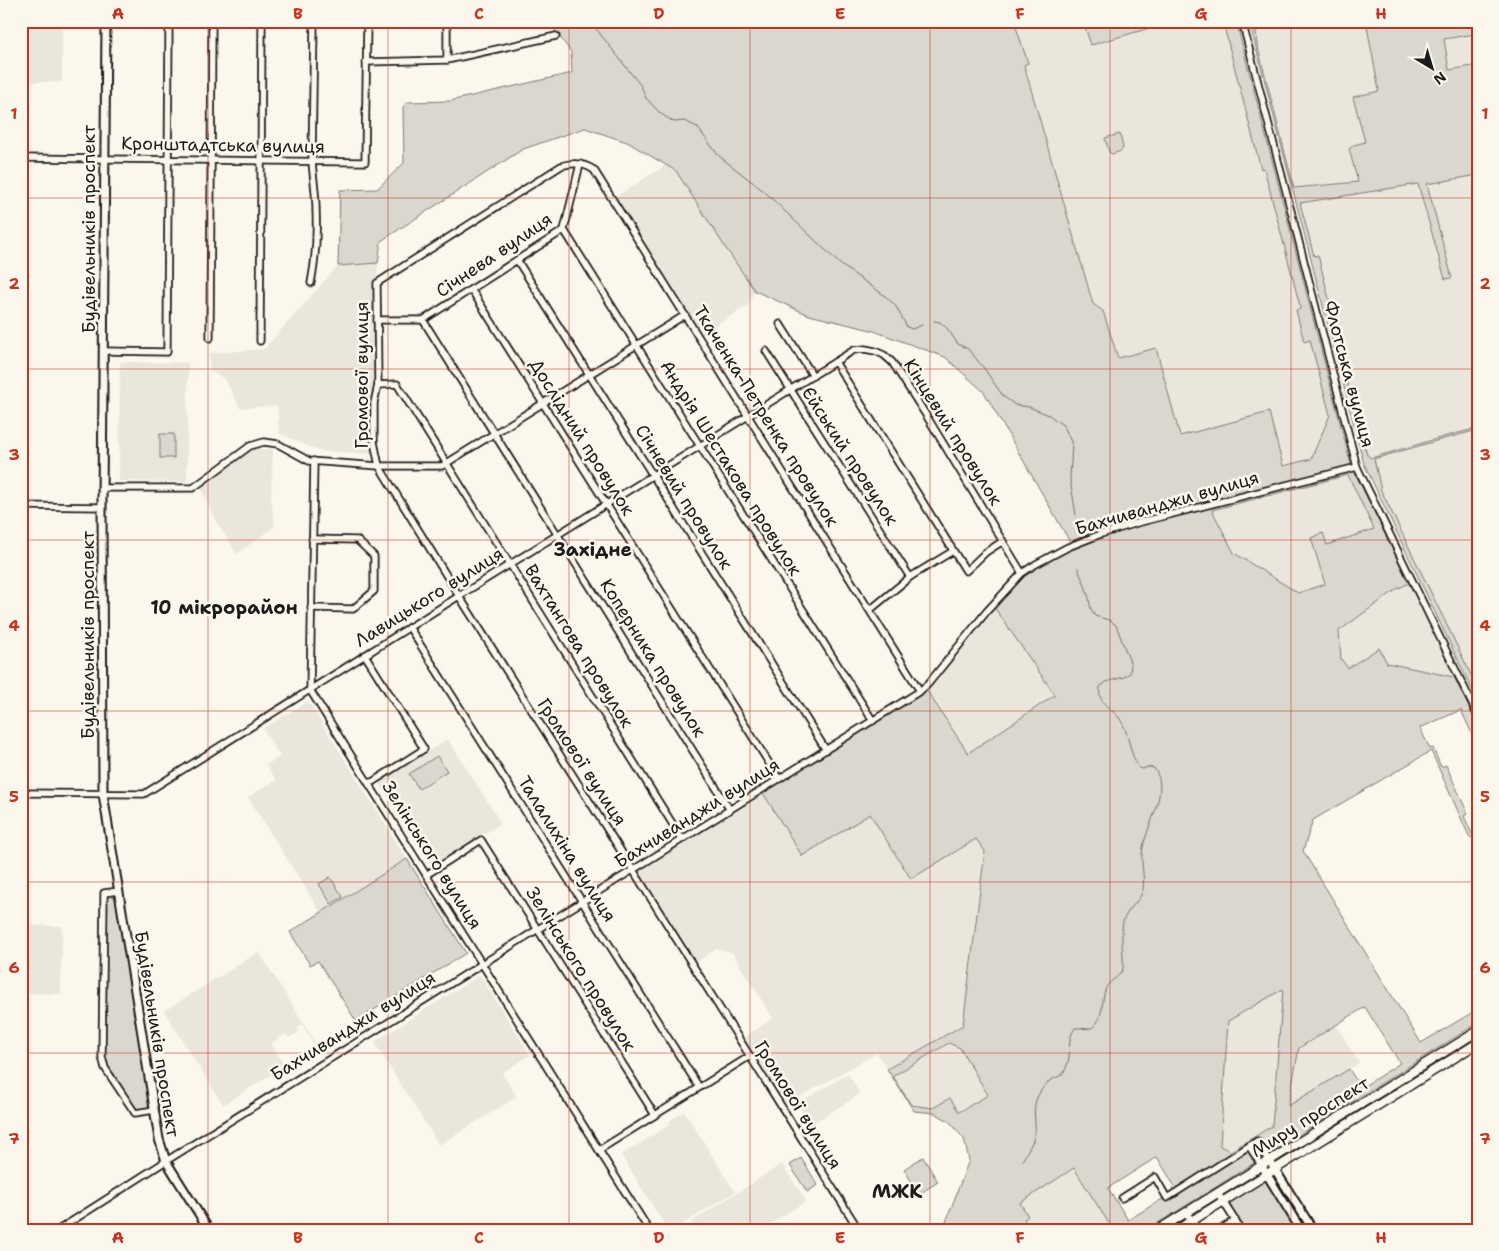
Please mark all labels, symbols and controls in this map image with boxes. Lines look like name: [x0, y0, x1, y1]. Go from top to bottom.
text: A: [112, 3, 124, 24]
text: B: [293, 3, 303, 24]
text: C: [474, 3, 484, 24]
text: D: [653, 3, 665, 24]
text: E: [835, 3, 845, 24]
text: F: [1015, 3, 1025, 24]
text: G: [1195, 3, 1208, 24]
text: H: [1375, 3, 1387, 24]
north arrow: [1406, 42, 1456, 92]
text: N: [1430, 68, 1450, 89]
text: 1: [10, 103, 18, 124]
text: 1: [1481, 103, 1489, 124]
street label: Будівельників проспект: [77, 124, 101, 333]
street label: Кронштадтська вулиця: [121, 131, 325, 159]
street label: Січнева вулиця: [431, 207, 557, 303]
text: 2: [8, 273, 20, 294]
text: 2: [1479, 273, 1491, 294]
street label: Флотська вулиця: [1318, 298, 1380, 450]
street label: Громової вулиця: [350, 301, 374, 449]
street label: Ткаченка-Петренка провулок: [688, 301, 844, 532]
street label: Дослідний провулок: [524, 354, 640, 520]
street label: Кінцевий провулок: [898, 354, 1008, 510]
street label: Андрія Шестакова провулок: [655, 356, 808, 581]
street label: Єйський провулок: [796, 382, 904, 530]
street label: Січневий провулок: [630, 420, 739, 574]
text: 3: [8, 444, 20, 465]
text: 3: [1479, 444, 1491, 465]
street label: Бахчиванджи вулиця: [1072, 465, 1262, 541]
street label: Будівельників проспект: [76, 530, 100, 739]
district label: Західне: [554, 537, 632, 562]
street label: Лавицького вулиця: [350, 541, 508, 653]
street label: Вахтангова провулок: [519, 560, 639, 733]
street label: Коперника провулок: [594, 574, 712, 742]
district label: 10 мікрорайон: [150, 595, 298, 620]
text: 4: [8, 615, 20, 636]
text: 4: [1479, 615, 1491, 636]
street label: Громової вулиця: [532, 694, 632, 830]
street label: Бахчиванджи вулиця: [610, 752, 784, 874]
street label: Талалихіна вулиця: [512, 771, 622, 927]
street label: Зелінського вулиця: [377, 776, 487, 934]
text: 5: [9, 786, 19, 807]
text: 5: [1480, 786, 1490, 807]
street label: Зелінського провулок: [521, 882, 642, 1056]
street label: Будівельників проспект: [129, 929, 185, 1140]
text: 6: [8, 957, 20, 978]
text: 6: [1479, 957, 1491, 978]
street label: Бахчиванджи вулиця: [266, 965, 440, 1087]
street label: Громової вулиця: [749, 1036, 847, 1174]
street label: Миру проспект: [1246, 1071, 1374, 1163]
text: 7: [8, 1128, 20, 1149]
text: 7: [1479, 1128, 1491, 1149]
district label: МЖК: [872, 1179, 922, 1204]
text: A: [112, 1227, 124, 1248]
text: B: [293, 1227, 303, 1248]
text: C: [474, 1227, 484, 1248]
text: D: [653, 1227, 665, 1248]
text: E: [835, 1227, 845, 1248]
text: F: [1015, 1227, 1025, 1248]
text: G: [1195, 1227, 1208, 1248]
text: H: [1375, 1227, 1387, 1248]

